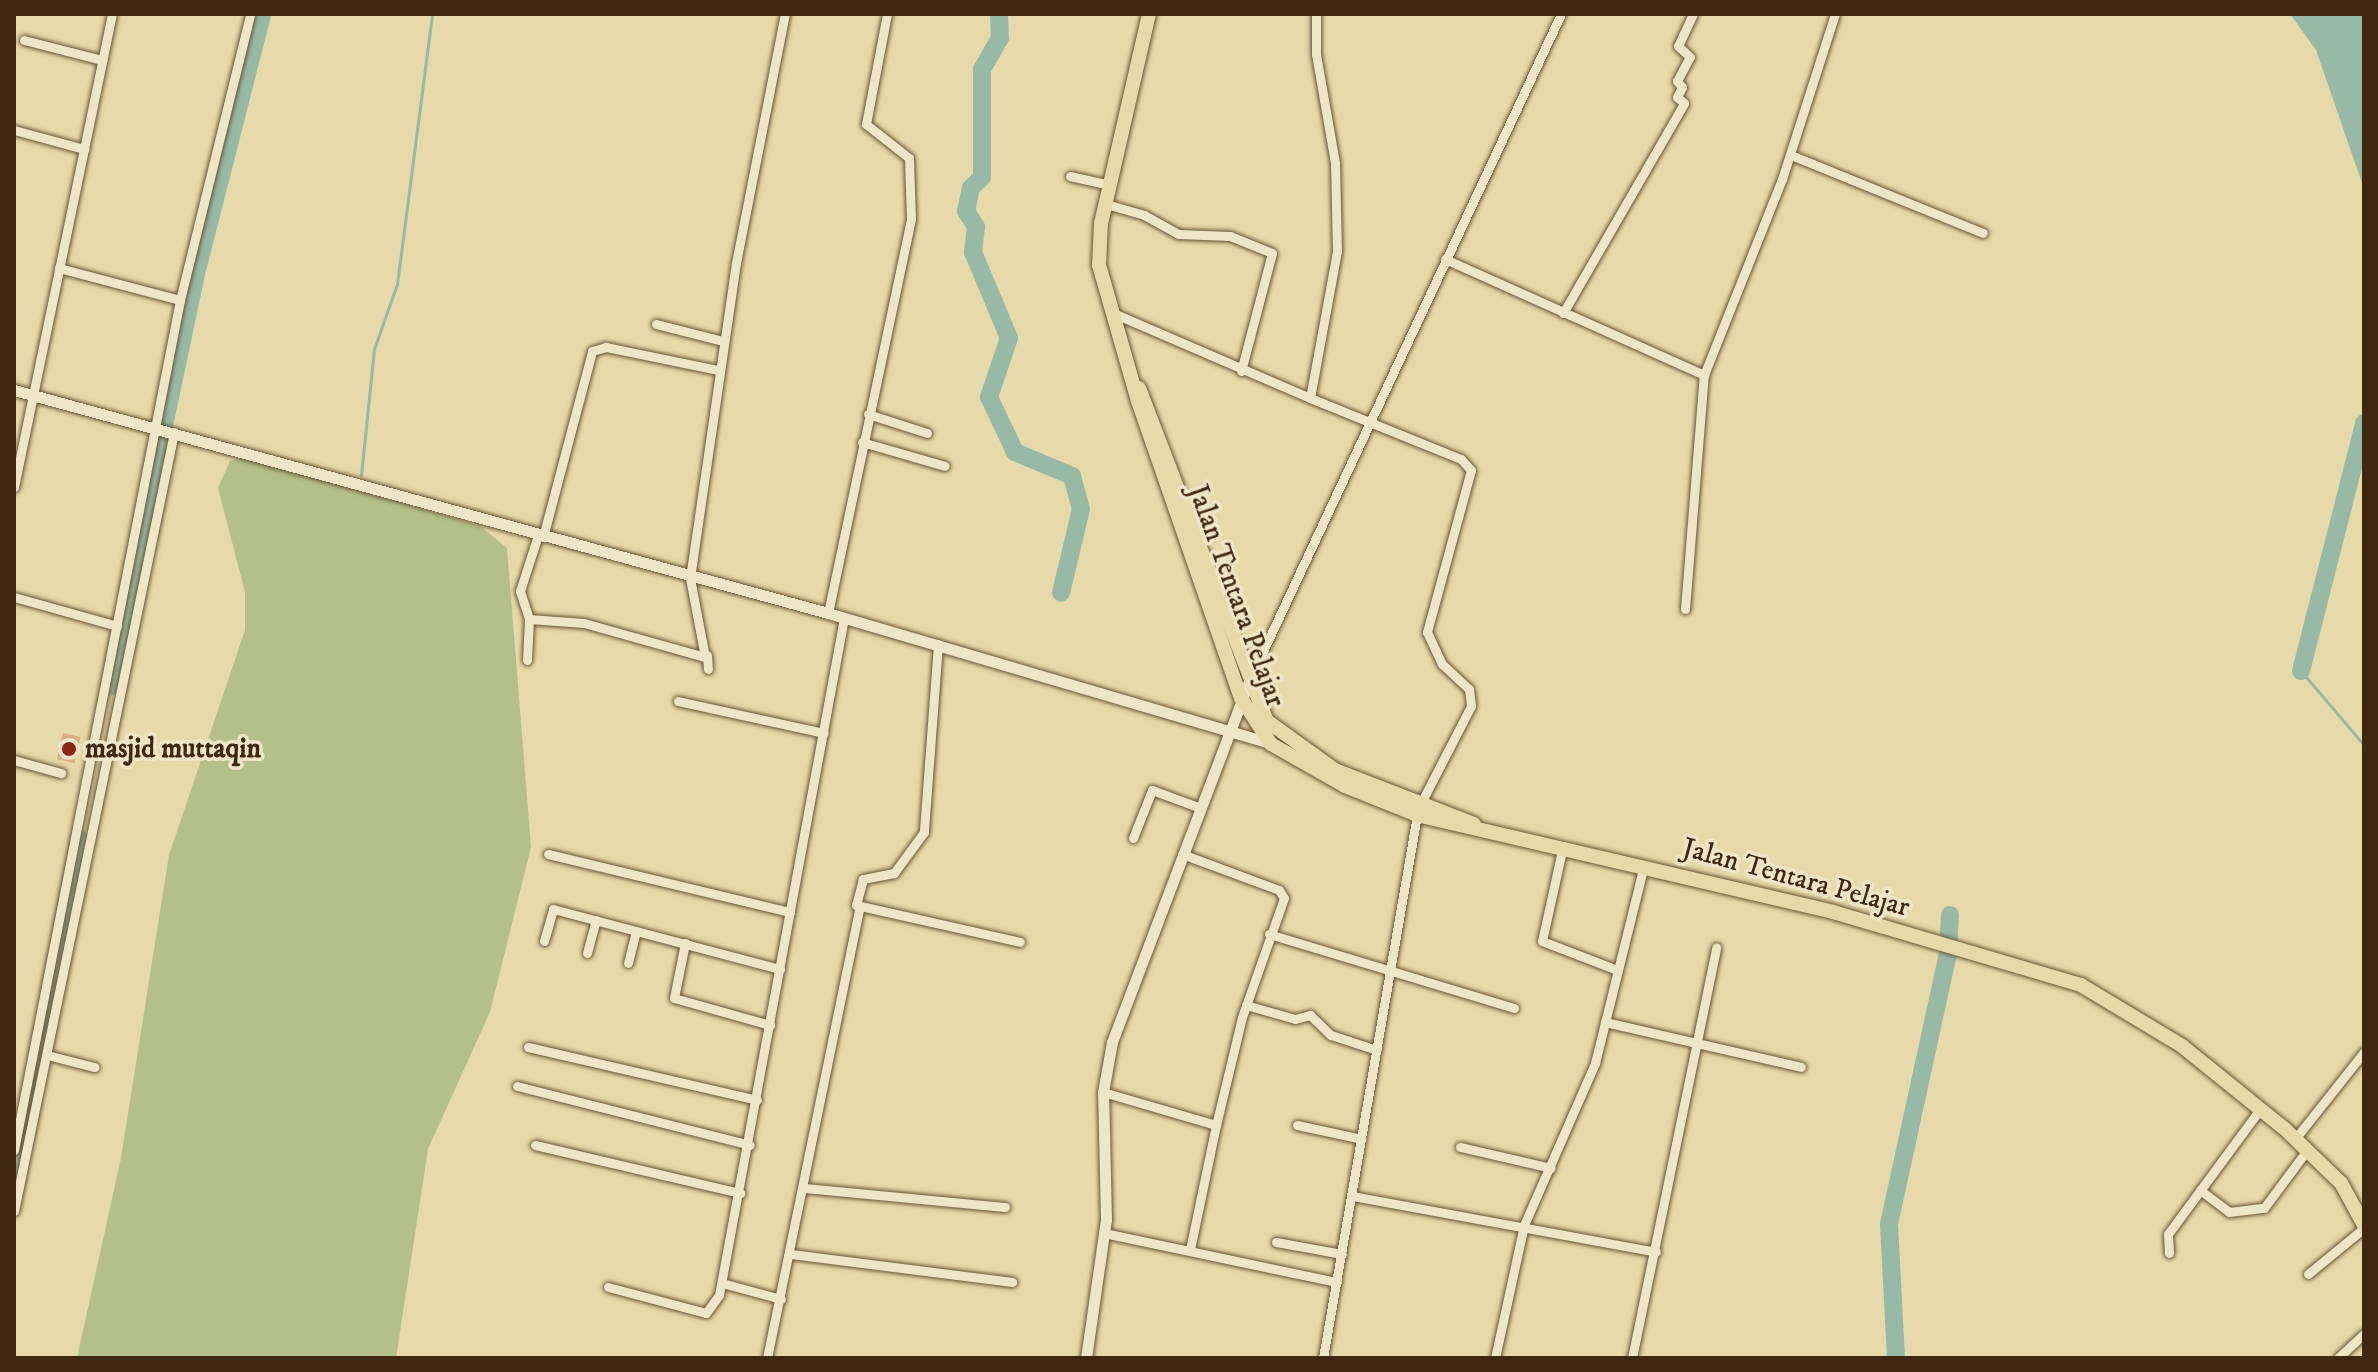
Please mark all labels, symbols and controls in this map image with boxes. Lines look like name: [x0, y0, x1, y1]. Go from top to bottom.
street label: Jalan Tentara Pelajar: [1180, 480, 1292, 712]
place label: masjid muttaqin: [85, 732, 261, 766]
marker: masjid muttaqin: [60, 740, 78, 758]
street label: Jalan Tentara Pelajar: [1679, 832, 1913, 924]

